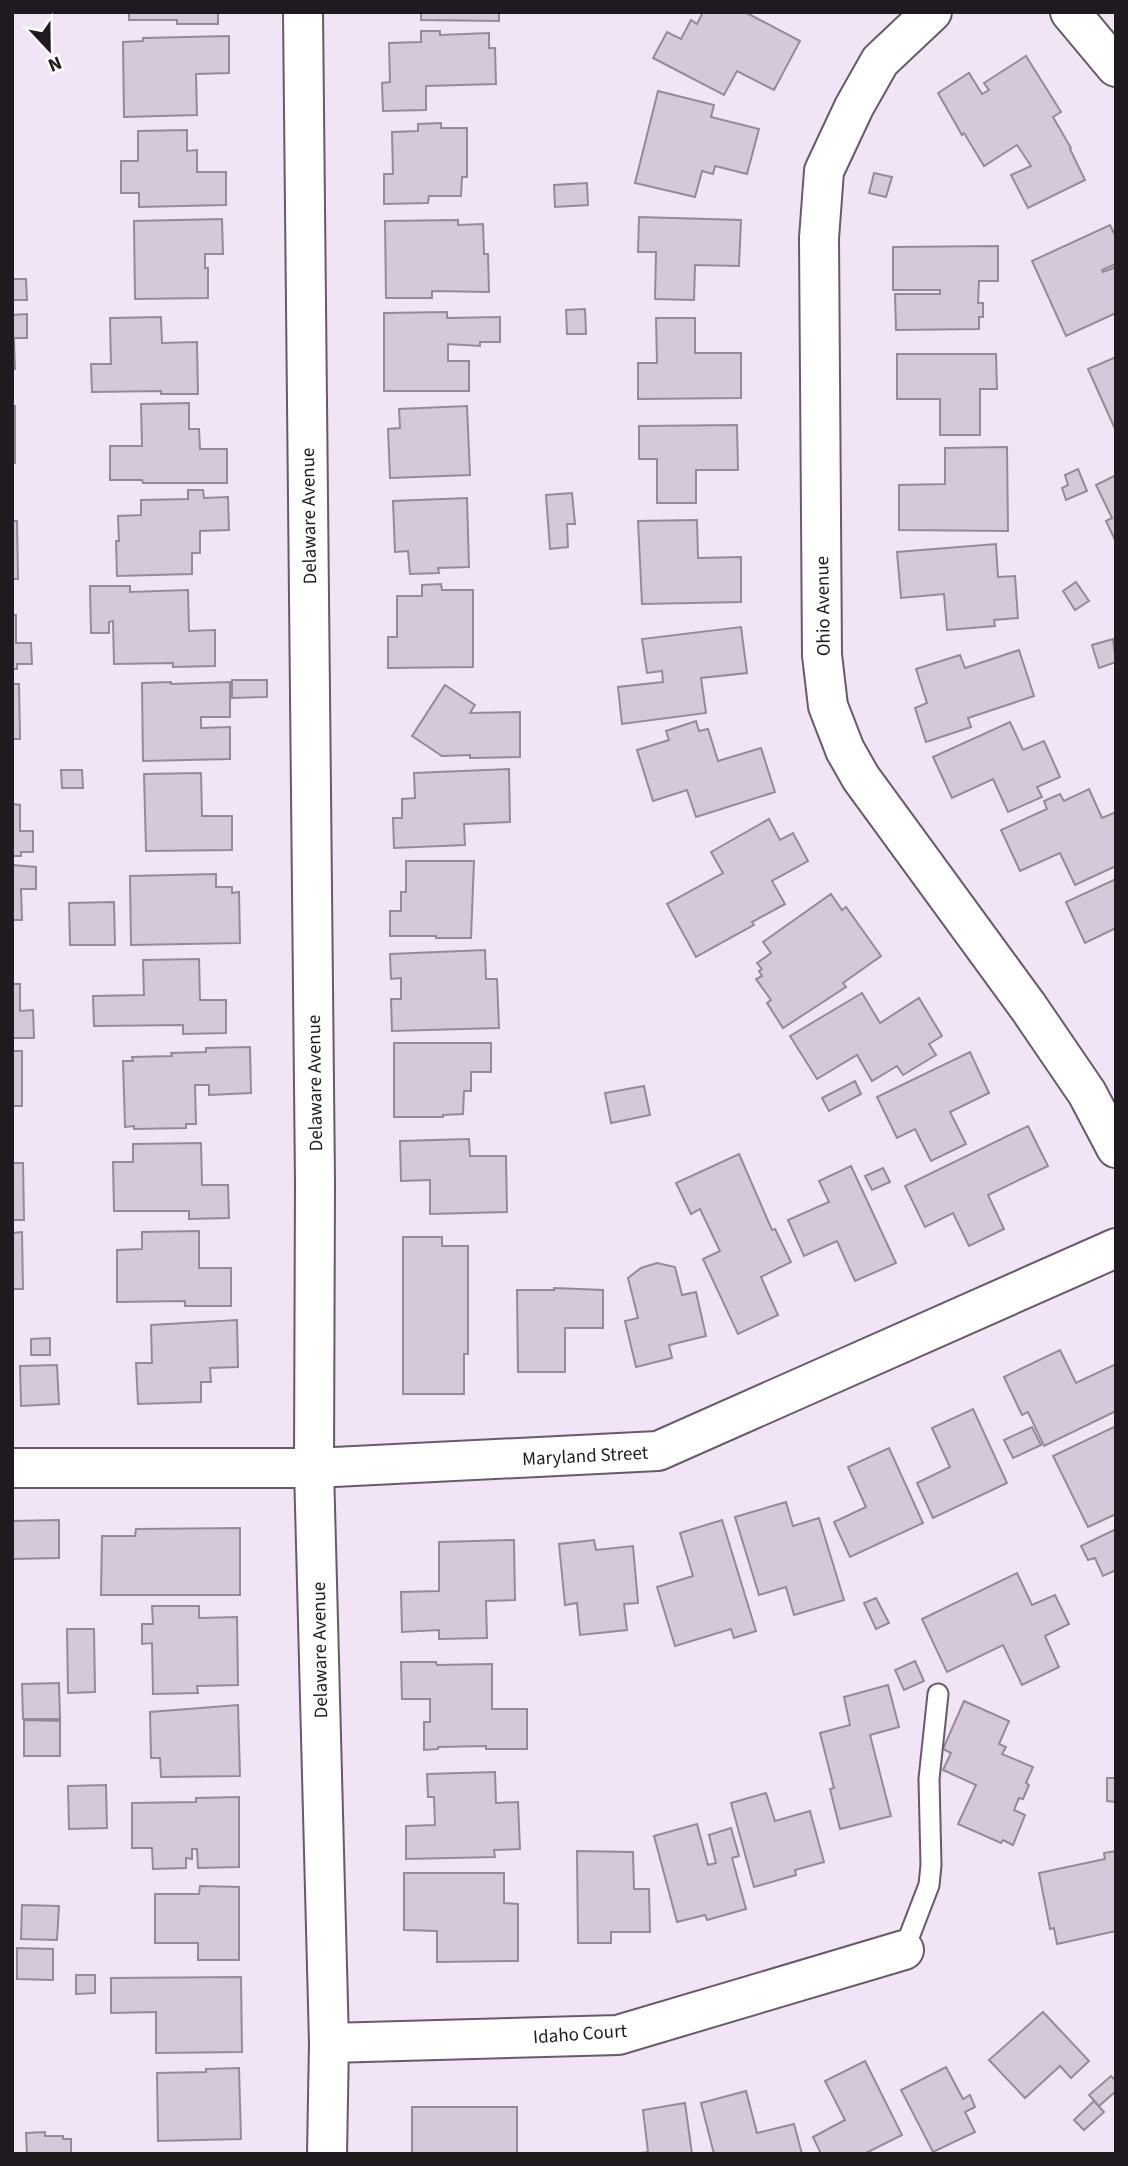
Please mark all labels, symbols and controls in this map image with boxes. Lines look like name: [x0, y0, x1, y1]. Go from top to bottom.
north arrow: [14, 14, 84, 84]
text: N: [44, 48, 66, 78]
street label: Delaware Avenue: [295, 447, 324, 585]
street label: Ohio Avenue: [809, 556, 838, 656]
street label: Delaware Avenue: [301, 1014, 330, 1152]
street label: Maryland Street: [521, 1440, 649, 1473]
street label: Delaware Avenue: [306, 1581, 335, 1719]
street label: Idaho Court: [532, 2018, 629, 2051]

